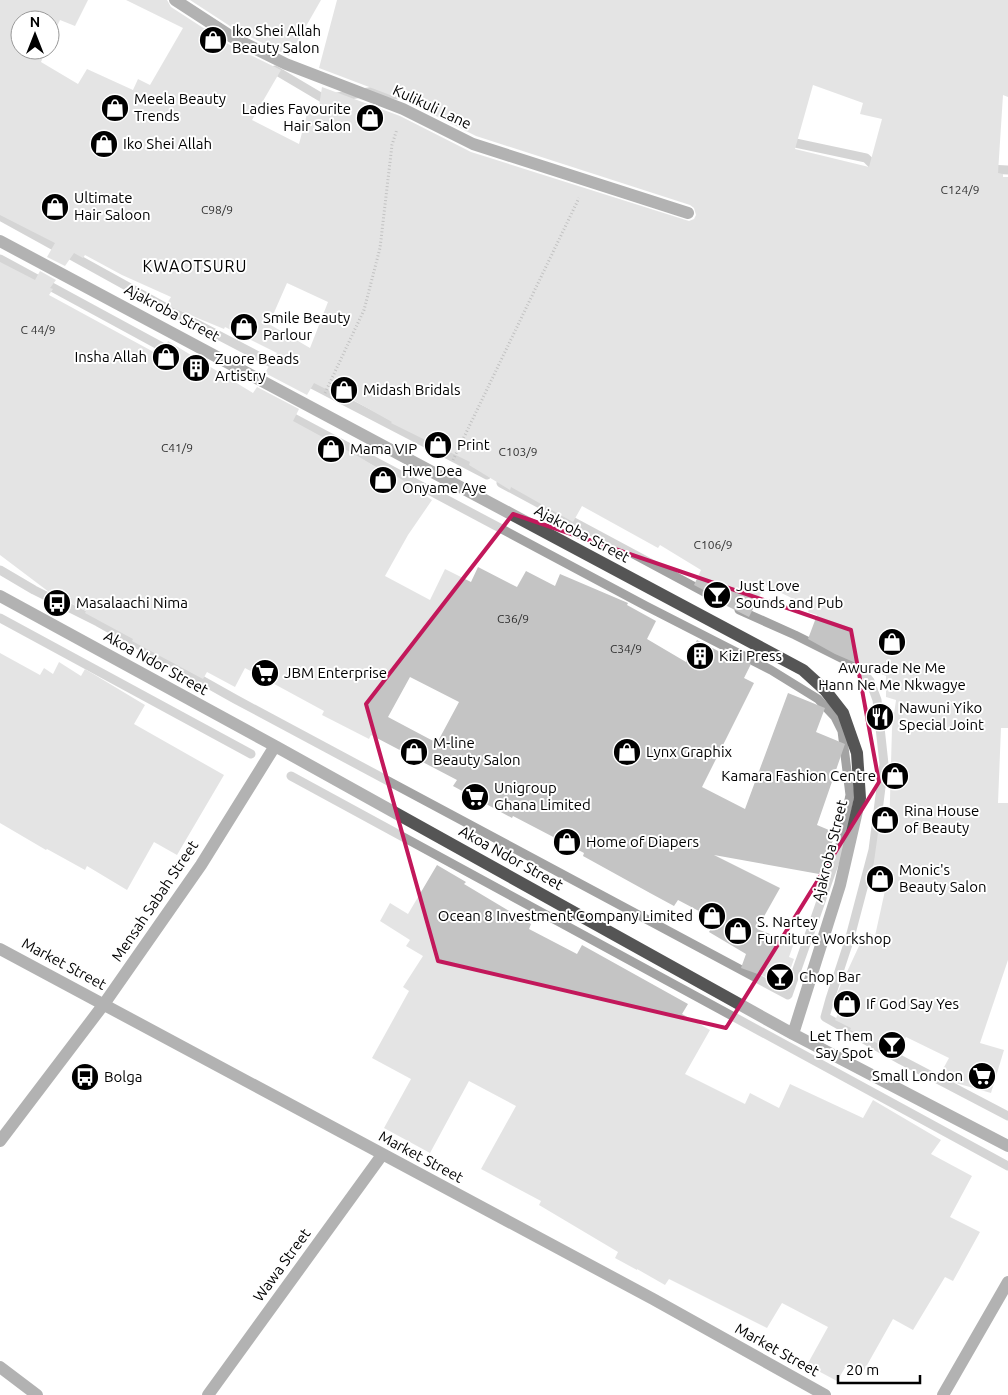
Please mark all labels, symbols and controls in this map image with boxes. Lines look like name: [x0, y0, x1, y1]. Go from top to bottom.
north arrow: [10, 10, 60, 60]
text: N: [30, 14, 40, 30]
place label: Iko Shei Allah Beauty Salon: [232, 22, 321, 56]
shop icon: Iko Shei Allah Beauty Salon: [198, 25, 228, 55]
street label: Kulikuli Lane: [390, 81, 474, 132]
place label: Meela Beauty Trends: [134, 90, 226, 124]
shop icon: Meela Beauty Trends: [100, 93, 130, 123]
place label: Ladies Favourite Hair Salon: [242, 100, 351, 134]
shop icon: Ladies Favourite Hair Salon: [355, 103, 385, 133]
shop icon: Iko Shei Allah: [89, 129, 119, 159]
place label: Iko Shei Allah: [123, 135, 212, 152]
house number: C124/9: [941, 183, 979, 196]
place label: Ultimate Hair Saloon: [74, 189, 151, 223]
shop icon: Ultimate Hair Saloon: [40, 192, 70, 222]
house number: C98/9: [201, 203, 233, 216]
district label: KWAOTSURU: [142, 257, 248, 275]
street label: Ajakroba Street: [122, 280, 223, 345]
place label: Smile Beauty Parlour: [263, 309, 350, 343]
shop icon: Smile Beauty Parlour: [229, 312, 259, 342]
house number: C 44/9: [21, 323, 55, 336]
shop icon: Insha Allah: [151, 342, 181, 372]
place label: Insha Allah: [74, 348, 147, 365]
place label: Zuore Beads Artistry: [215, 350, 299, 384]
building icon: Zuore Beads Artistry: [181, 353, 211, 383]
shop icon: Midash Bridals: [329, 375, 359, 405]
place label: Midash Bridals: [363, 381, 460, 398]
shop icon: Print: [423, 430, 453, 460]
shop icon: Mama VIP: [316, 434, 346, 464]
place label: Print: [457, 436, 490, 453]
place label: Mama VIP: [350, 440, 417, 457]
house number: C41/9: [161, 441, 193, 454]
house number: C103/9: [499, 445, 537, 458]
place label: Hwe Dea Onyame Aye: [402, 462, 487, 496]
shop icon: Hwe Dea Onyame Aye: [368, 465, 398, 495]
street label: Ajakroba Street: [532, 501, 633, 566]
house number: C106/9: [694, 538, 732, 551]
place label: Just Love Sounds and Pub: [736, 577, 843, 611]
bar icon: Just Love Sounds and Pub: [702, 580, 732, 610]
bus stop icon: Masalaachi Nima: [42, 588, 72, 618]
place label: Masalaachi Nima: [76, 594, 188, 611]
house number: C36/9: [497, 612, 529, 625]
street label: Akoa Ndor Street: [101, 627, 211, 698]
shop icon: Awurade Ne Me Hann Ne Me Nkwagye: [877, 627, 907, 657]
building icon: Kizi Press: [685, 641, 715, 671]
house number: C34/9: [610, 642, 642, 655]
place label: Kizi Press: [719, 647, 782, 664]
supermarket icon: JBM Enterprise: [250, 658, 280, 688]
place label: Awurade Ne Me Hann Ne Me Nkwagye: [818, 659, 966, 693]
place label: JBM Enterprise: [284, 664, 387, 681]
place label: Nawuni Yiko Special Joint: [899, 699, 984, 733]
restaurant icon: Nawuni Yiko Special Joint: [865, 702, 895, 732]
place label: M-line Beauty Salon: [433, 734, 521, 768]
shop icon: M-line Beauty Salon: [399, 737, 429, 767]
shop icon: Lynx Graphix: [612, 737, 642, 767]
place label: Lynx Graphix: [646, 743, 733, 760]
shop icon: Kamara Fashion Centre: [880, 761, 910, 791]
place label: Kamara Fashion Centre: [721, 767, 876, 784]
place label: Unigroup Ghana Limited: [494, 779, 591, 813]
supermarket icon: Unigroup Ghana Limited: [460, 782, 490, 812]
street label: Ajakroba Street: [809, 798, 850, 904]
place label: Rina House of Beauty: [904, 802, 979, 836]
shop icon: Rina House of Beauty: [870, 805, 900, 835]
street label: Akoa Ndor Street: [456, 822, 566, 893]
shop icon: Home of Diapers: [552, 827, 582, 857]
place label: Home of Diapers: [586, 833, 699, 850]
street label: Mensah Sabah Street: [108, 837, 201, 964]
place label: Monic's Beauty Salon: [899, 861, 987, 895]
shop icon: Monic's Beauty Salon: [865, 864, 895, 894]
shop icon: Ocean 8 Investment Company Limited: [697, 901, 727, 931]
place label: Ocean 8 Investment Company Limited: [438, 907, 693, 924]
place label: S. Nartey Furniture Workshop: [757, 913, 891, 947]
shop icon: S. Nartey Furniture Workshop: [723, 916, 753, 946]
street label: Market Street: [19, 934, 109, 993]
bar icon: Chop Bar: [765, 962, 795, 992]
place label: Chop Bar: [799, 968, 861, 985]
shop icon: If God Say Yes: [832, 989, 862, 1019]
place label: If God Say Yes: [866, 995, 959, 1012]
place label: Let Them Say Spot: [810, 1027, 873, 1061]
bar icon: Let Them Say Spot: [877, 1030, 907, 1060]
supermarket icon: Small London: [967, 1061, 997, 1091]
bus stop icon: Bolga: [70, 1062, 100, 1092]
place label: Small London: [872, 1067, 963, 1084]
place label: Bolga: [104, 1068, 143, 1085]
street label: Market Street: [376, 1127, 466, 1186]
street label: Wawa Street: [249, 1225, 314, 1304]
street label: Market Street: [732, 1320, 822, 1380]
scale bar: [838, 1352, 920, 1384]
text: 20 m: [846, 1361, 879, 1378]

